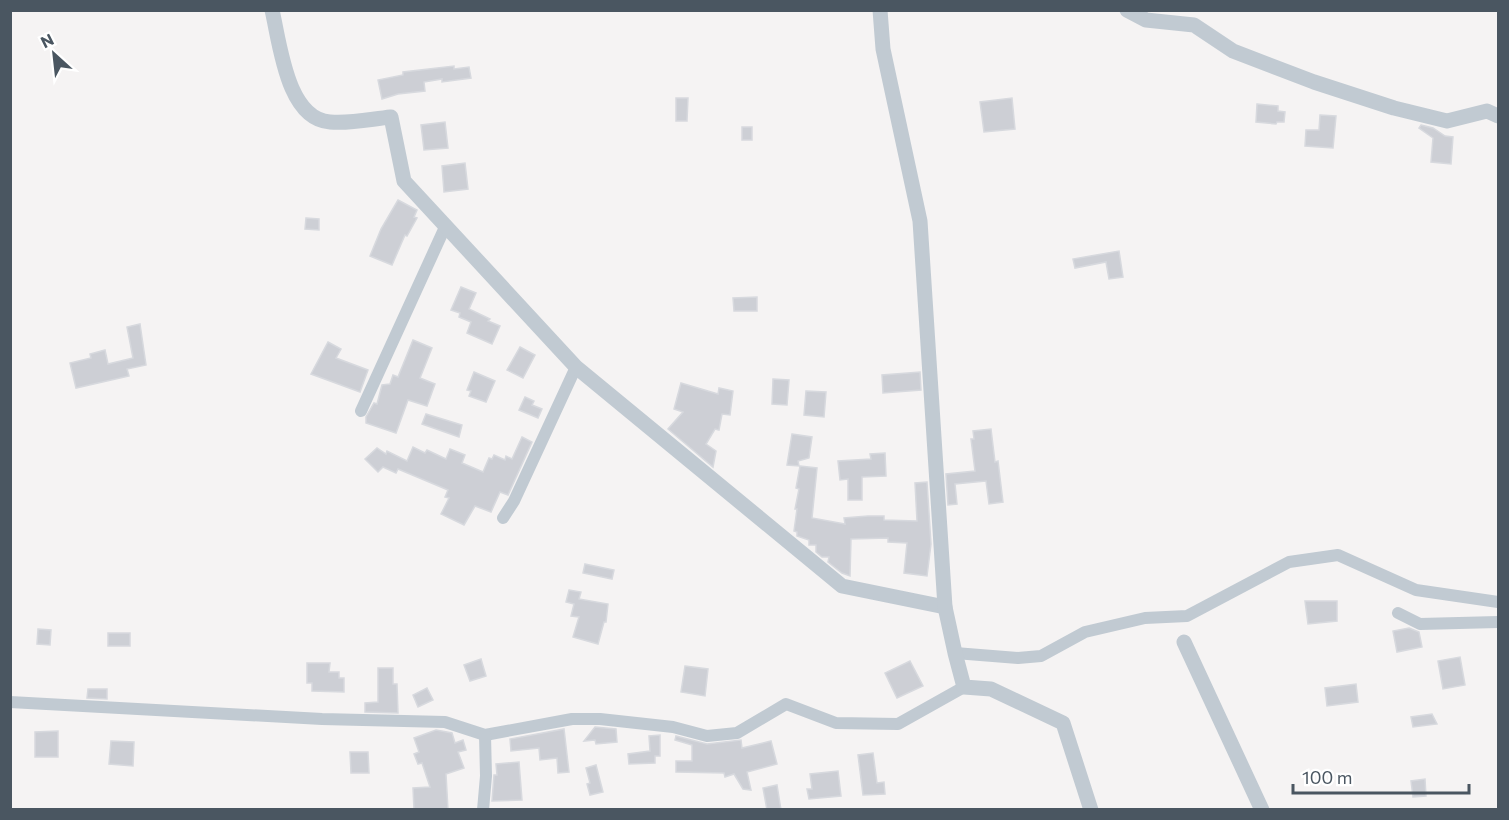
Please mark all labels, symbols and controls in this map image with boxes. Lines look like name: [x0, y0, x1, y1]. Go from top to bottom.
north arrow: [24, 24, 84, 84]
text: N: [37, 29, 57, 51]
scale bar: [1293, 757, 1468, 795]
text: 100 m: [1302, 766, 1352, 788]

